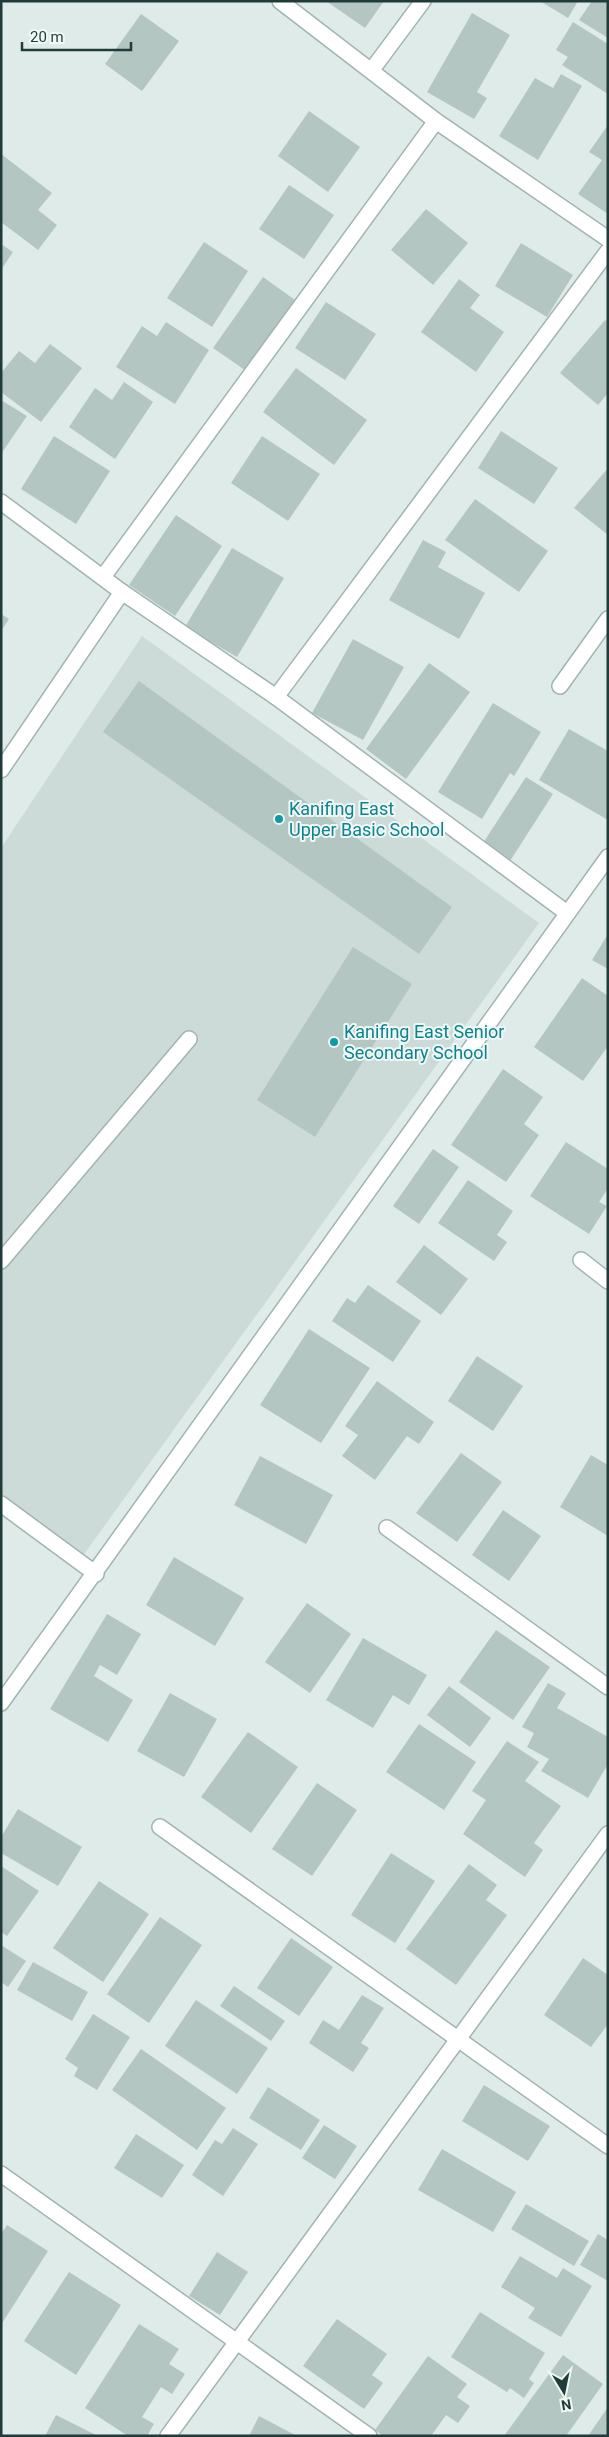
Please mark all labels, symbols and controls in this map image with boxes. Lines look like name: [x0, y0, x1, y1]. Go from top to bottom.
scale bar: [22, 20, 131, 52]
text: 20 m: [30, 28, 64, 46]
place label: Kanifing East Upper Basic School: [289, 798, 445, 840]
marker: Kanifing East Upper Basic School: [273, 813, 285, 825]
place label: Kanifing East Senior Secondary School: [344, 1021, 504, 1063]
marker: Kanifing East Senior Secondary School: [328, 1036, 340, 1048]
north arrow: [539, 2367, 589, 2417]
text: N: [560, 2396, 573, 2414]

